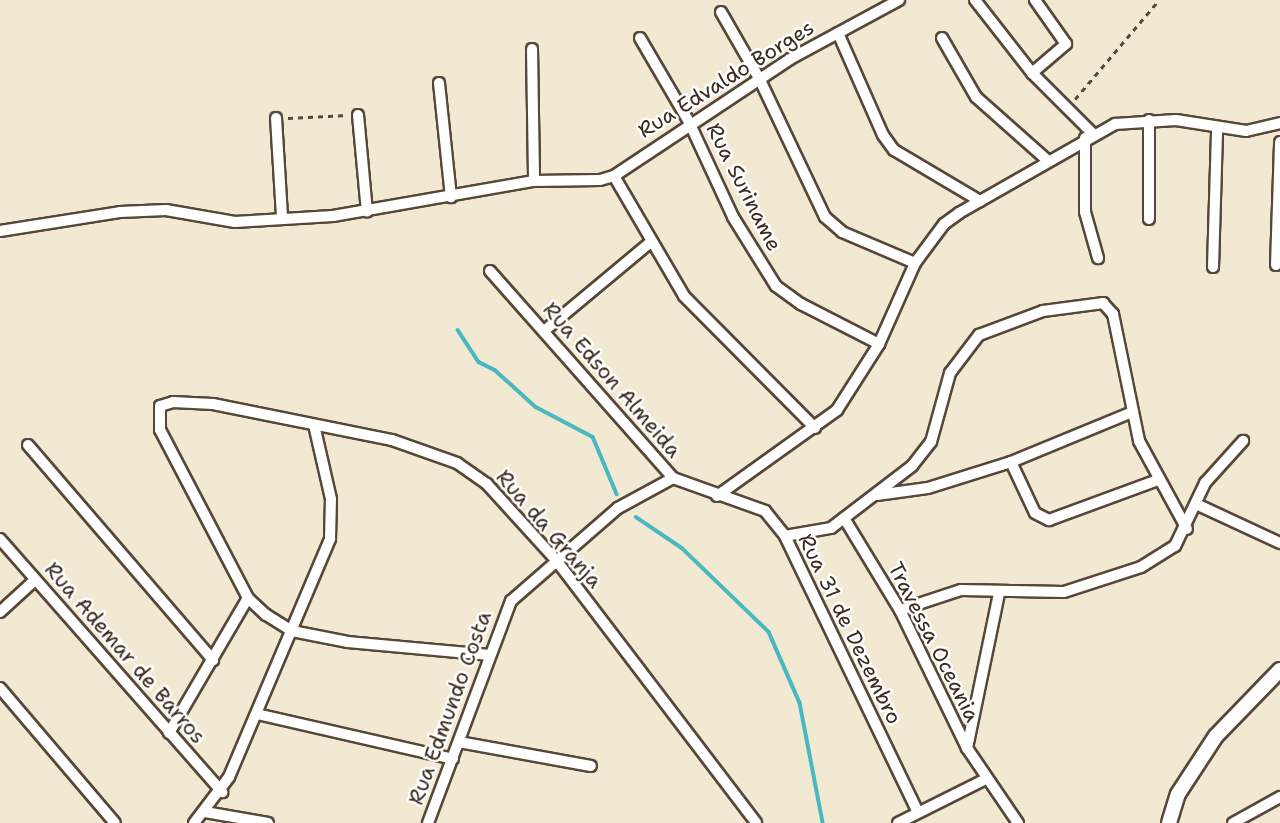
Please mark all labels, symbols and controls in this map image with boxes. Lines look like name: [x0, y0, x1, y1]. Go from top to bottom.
street label: Rua Edvaldo Borges: [633, 15, 819, 143]
street label: Rua Suriname: [701, 119, 787, 255]
street label: Rua Edson Almeida: [538, 297, 686, 463]
street label: Rua da Granja: [491, 465, 607, 593]
street label: Rua 31 de Dezembro: [793, 530, 907, 728]
street label: Rua Ademar de Barros: [39, 557, 211, 749]
street label: Travessa Oceania: [883, 558, 985, 726]
street label: Rua Edmundo Costa: [403, 608, 497, 808]

